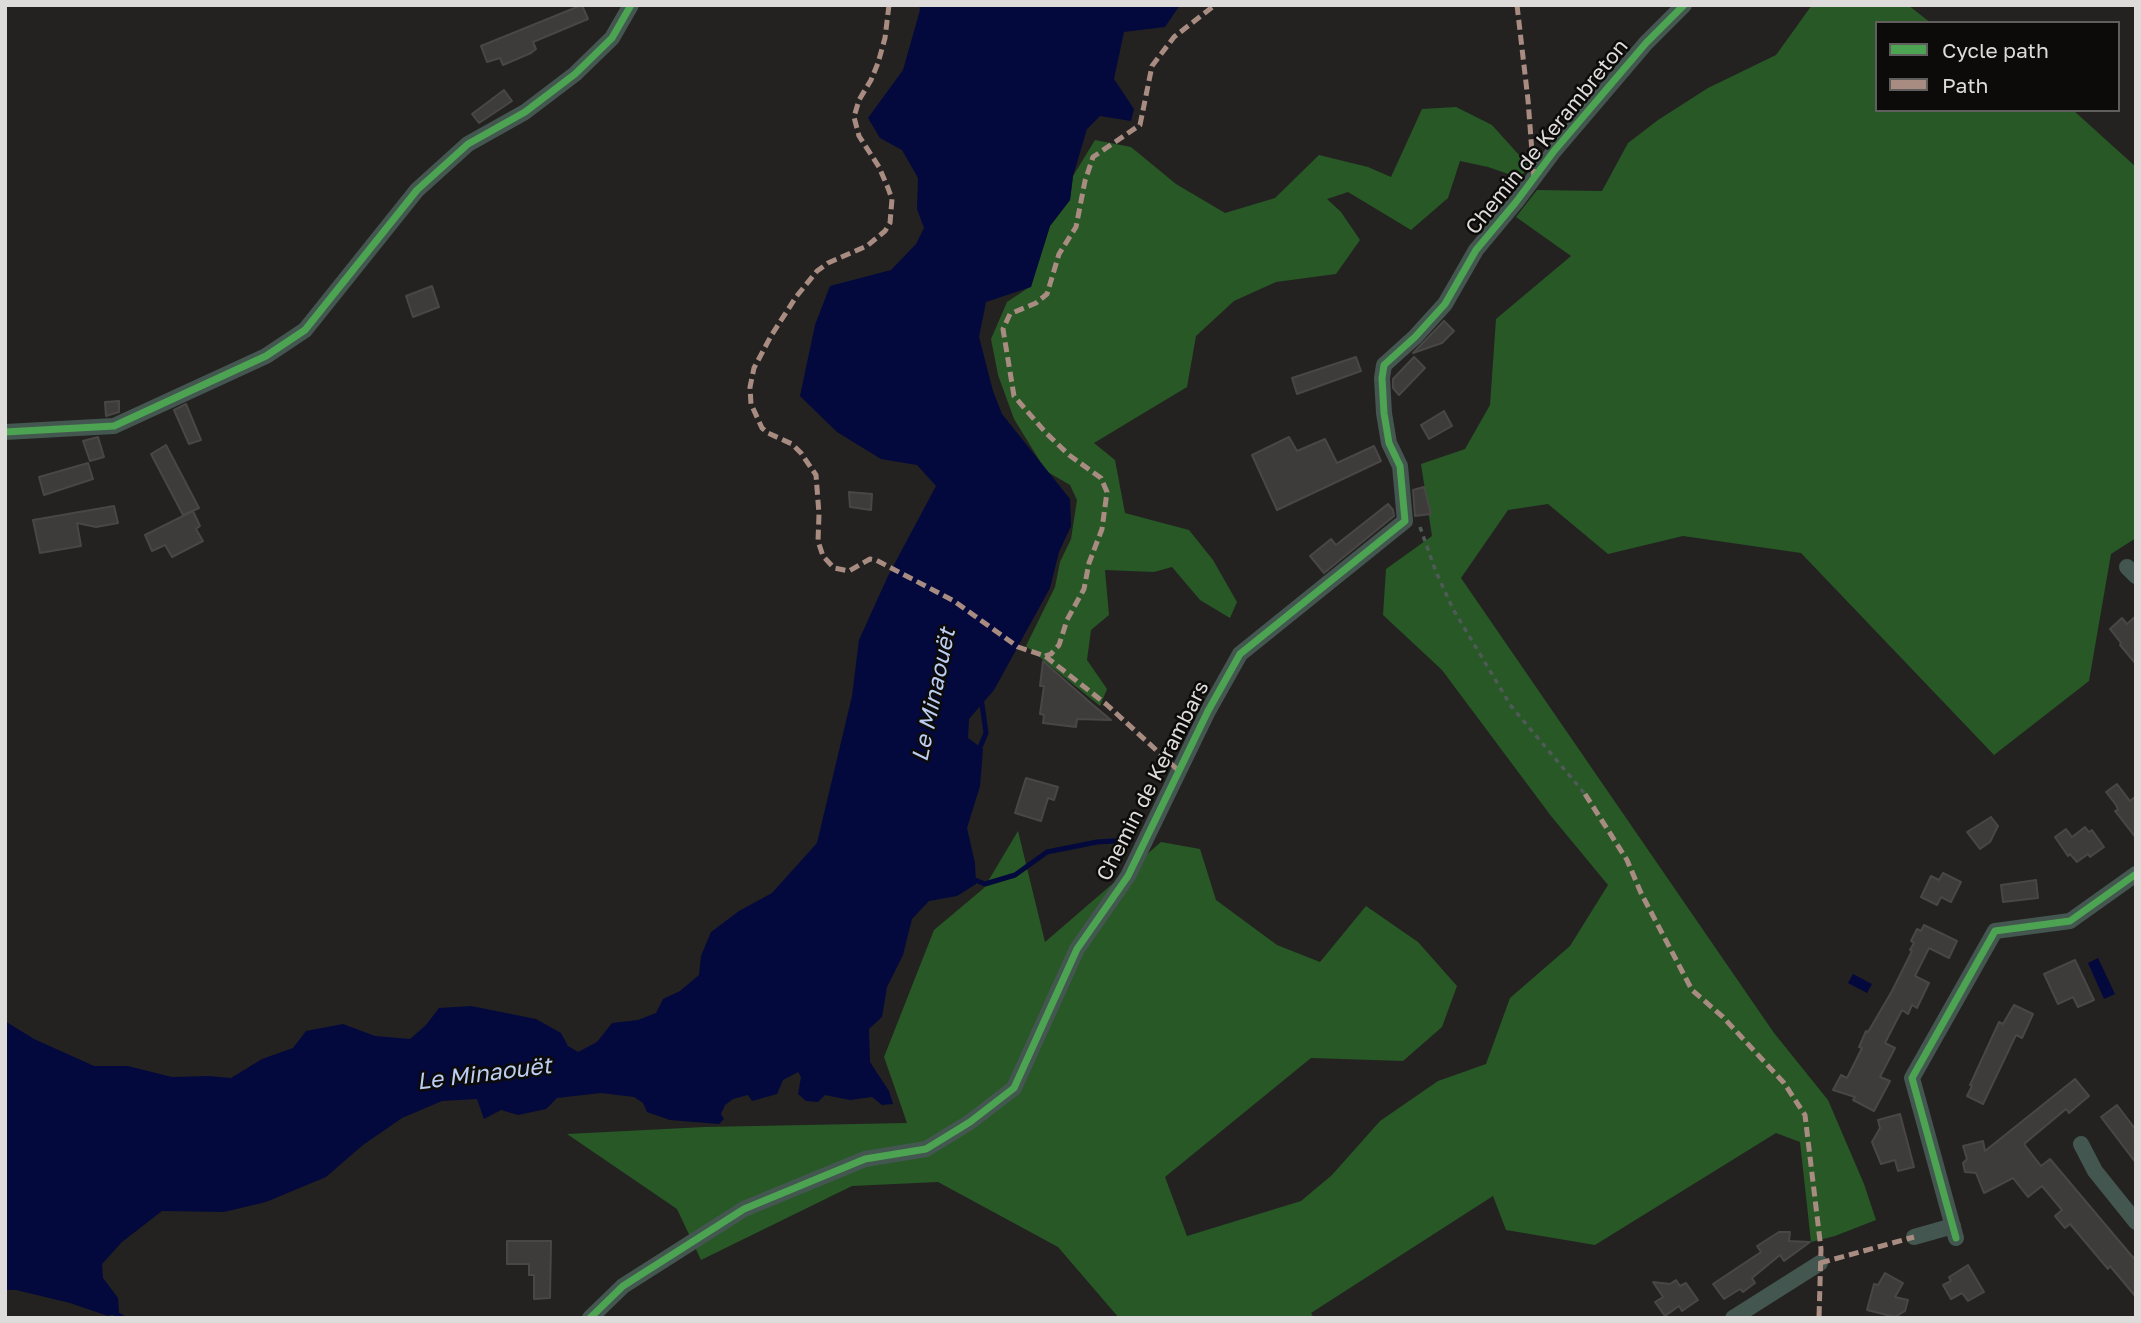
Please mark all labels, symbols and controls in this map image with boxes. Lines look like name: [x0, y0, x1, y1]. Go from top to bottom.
legend: [1875, 21, 2120, 112]
street label: Chemin de Kerambreton: [1461, 34, 1633, 240]
text: Cycle path: [1942, 37, 2049, 63]
text: Path: [1942, 72, 1989, 98]
water label: Le Minaouët: [906, 626, 962, 764]
street label: Chemin de Kerambars: [1092, 677, 1214, 885]
water label: Le Minaouët: [415, 1052, 553, 1096]

